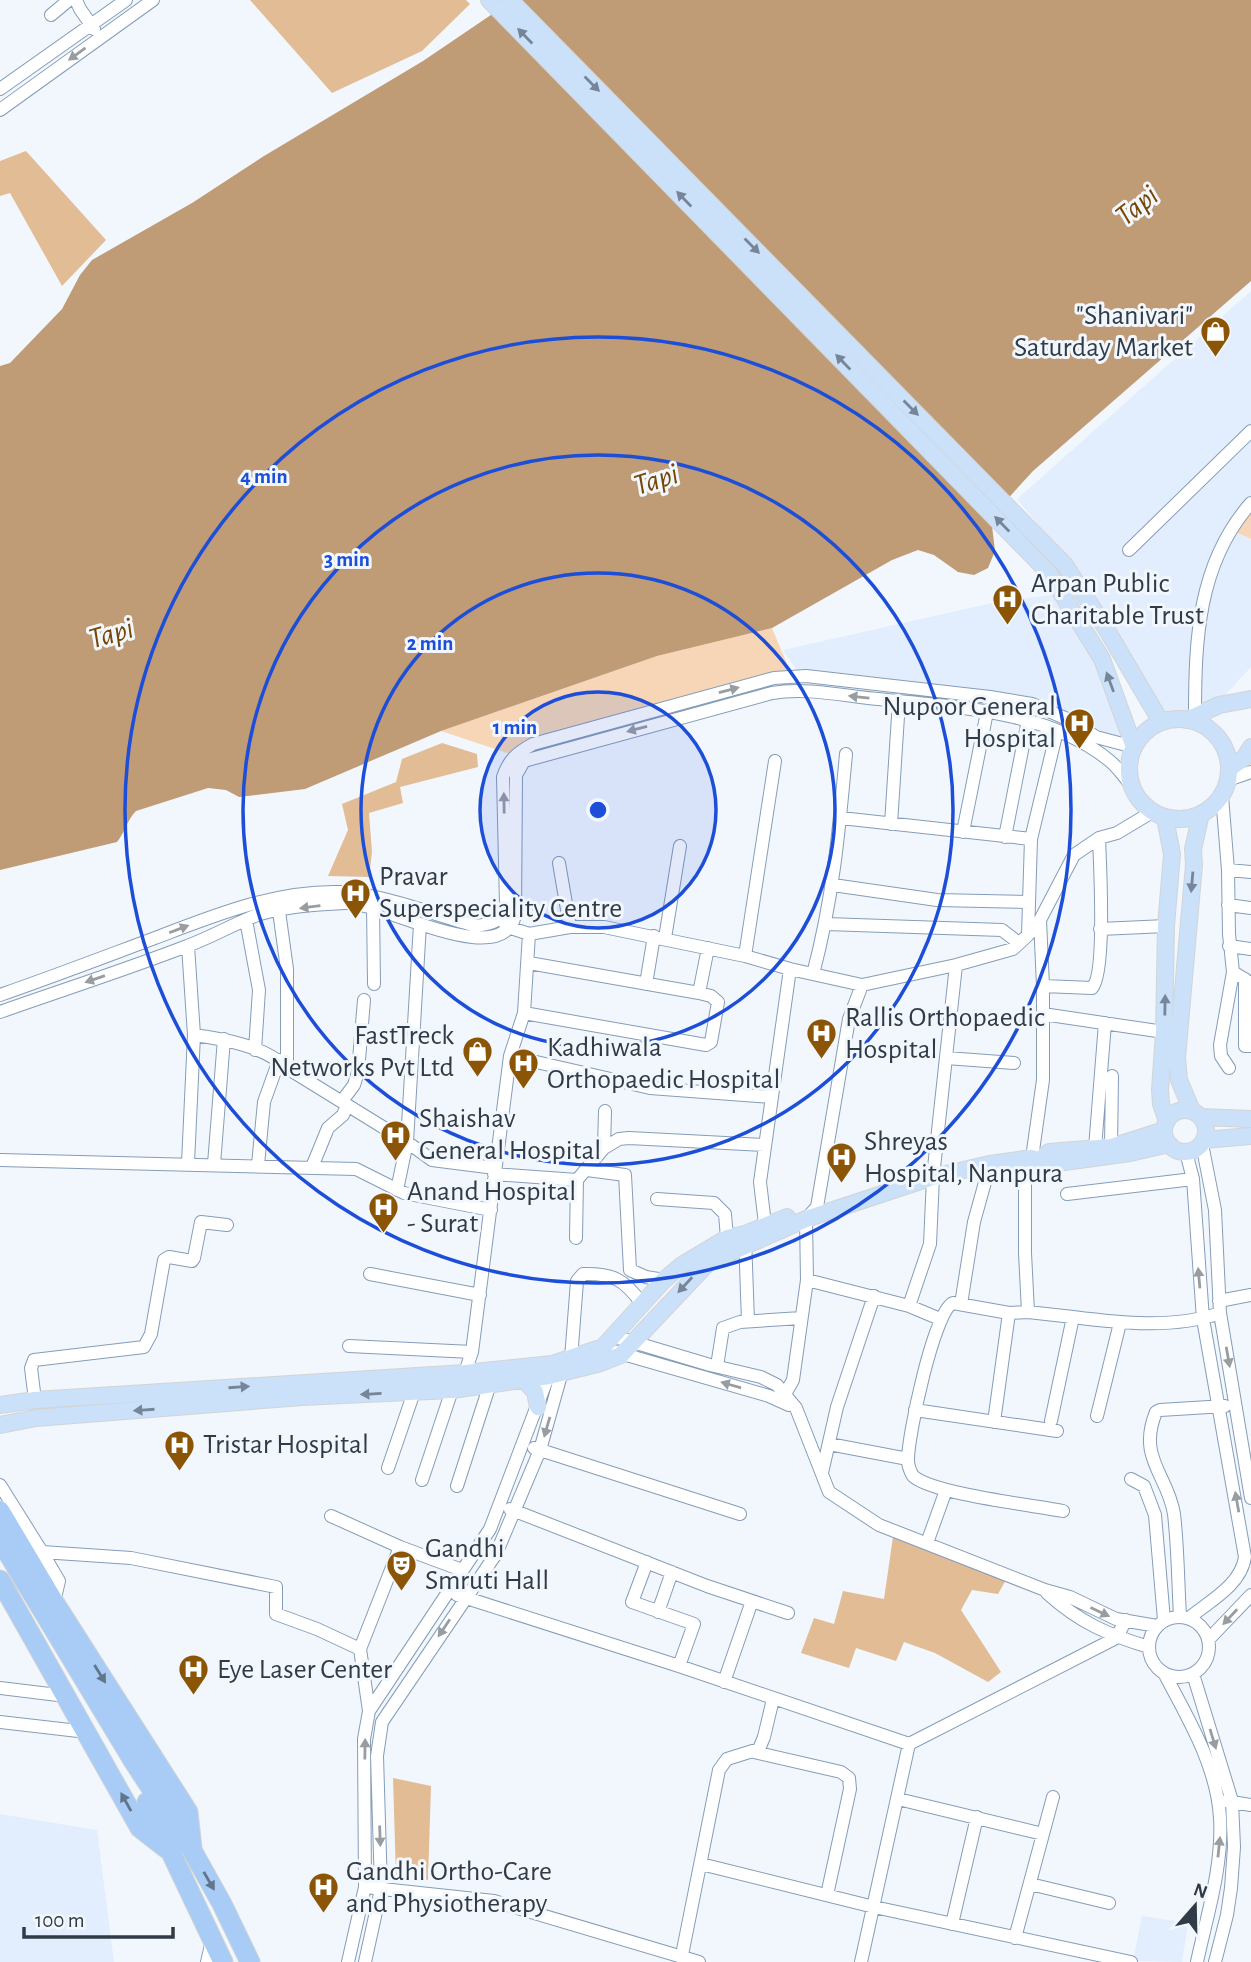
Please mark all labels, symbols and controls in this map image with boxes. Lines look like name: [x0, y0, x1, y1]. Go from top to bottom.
one-way arrow: [517, 28, 533, 45]
one-way arrow: [68, 47, 86, 61]
one-way arrow: [583, 75, 600, 91]
water label: Tapi: [1110, 180, 1164, 232]
one-way arrow: [676, 191, 692, 208]
one-way arrow: [743, 237, 759, 254]
place label: "Shanivari" Saturday Market: [1014, 302, 1193, 362]
shop icon: "Shanivari" Saturday Market: [1199, 315, 1233, 359]
one-way arrow: [834, 353, 851, 370]
one-way arrow: [903, 400, 919, 416]
water label: Tapi: [630, 459, 682, 501]
text: 4 min: [240, 466, 288, 487]
one-way arrow: [993, 516, 1010, 533]
text: 3 min: [324, 549, 370, 570]
place label: Arpan Public Charitable Trust: [1031, 570, 1204, 630]
hospital icon: Arpan Public Charitable Trust: [991, 583, 1025, 627]
water label: Tapi: [85, 613, 137, 655]
text: 2 min: [407, 633, 453, 654]
one-way arrow: [1104, 672, 1115, 693]
one-way arrow: [719, 685, 740, 695]
one-way arrow: [848, 691, 870, 702]
place label: Nupoor General Hospital: [883, 693, 1056, 753]
hospital icon: Nupoor General Hospital: [1062, 706, 1096, 750]
text: 1 min: [493, 717, 537, 738]
one-way arrow: [625, 724, 647, 735]
one-way arrow: [498, 792, 510, 814]
centre of rings: [586, 798, 610, 822]
place label: Pravar Superspeciality Centre: [379, 863, 622, 923]
one-way arrow: [1187, 871, 1198, 893]
hospital icon: Pravar Superspeciality Centre: [339, 876, 373, 920]
one-way arrow: [299, 901, 321, 912]
one-way arrow: [168, 923, 189, 934]
one-way arrow: [85, 974, 106, 985]
one-way arrow: [1159, 993, 1171, 1015]
place label: Rallis Orthopaedic Hospital: [845, 1004, 1045, 1064]
hospital icon: Rallis Orthopaedic Hospital: [805, 1017, 839, 1061]
place label: FastTreck Networks Pvt Ltd: [270, 1022, 454, 1082]
place label: Kadhiwala Orthopaedic Hospital: [547, 1034, 780, 1094]
shop icon: FastTreck Networks Pvt Ltd: [460, 1035, 494, 1079]
hospital icon: Kadhiwala Orthopaedic Hospital: [507, 1047, 541, 1091]
place label: Shaishav General Hospital: [419, 1105, 601, 1165]
hospital icon: Shaishav General Hospital: [379, 1118, 413, 1162]
place label: Shreyas Hospital, Nanpura: [864, 1128, 1063, 1188]
hospital icon: Shreyas Hospital, Nanpura: [824, 1141, 858, 1185]
place label: Anand Hospital - Surat: [407, 1178, 576, 1238]
hospital icon: Anand Hospital - Surat: [367, 1191, 401, 1235]
one-way arrow: [1193, 1267, 1204, 1289]
one-way arrow: [678, 1276, 694, 1293]
one-way arrow: [1223, 1346, 1234, 1368]
one-way arrow: [720, 1380, 741, 1390]
one-way arrow: [228, 1381, 250, 1392]
one-way arrow: [359, 1388, 381, 1399]
one-way arrow: [132, 1405, 154, 1416]
one-way arrow: [541, 1417, 551, 1438]
hospital icon: Tristar Hospital: [163, 1428, 197, 1472]
place label: Tristar Hospital: [203, 1431, 369, 1459]
one-way arrow: [1231, 1491, 1242, 1513]
place label: Gandhi Smruti Hall: [425, 1535, 549, 1595]
theatre icon: Gandhi Smruti Hall: [385, 1548, 419, 1592]
one-way arrow: [1090, 1606, 1110, 1617]
one-way arrow: [1222, 1608, 1238, 1625]
one-way arrow: [437, 1618, 450, 1638]
hospital icon: Eye Laser Center: [177, 1653, 211, 1697]
place label: Eye Laser Center: [217, 1656, 392, 1684]
one-way arrow: [93, 1664, 106, 1683]
one-way arrow: [1208, 1729, 1219, 1750]
one-way arrow: [359, 1737, 370, 1759]
one-way arrow: [120, 1792, 132, 1811]
one-way arrow: [374, 1826, 385, 1848]
one-way arrow: [1214, 1836, 1225, 1858]
place label: Gandhi Ortho-Care and Physiotherapy: [346, 1858, 552, 1918]
one-way arrow: [203, 1871, 215, 1891]
hospital icon: Gandhi Ortho-Care and Physiotherapy: [306, 1871, 340, 1915]
north arrow: [1160, 1871, 1230, 1941]
text: N: [1191, 1880, 1210, 1903]
scale bar: [24, 1896, 173, 1940]
text: 100 m: [35, 1910, 85, 1931]

